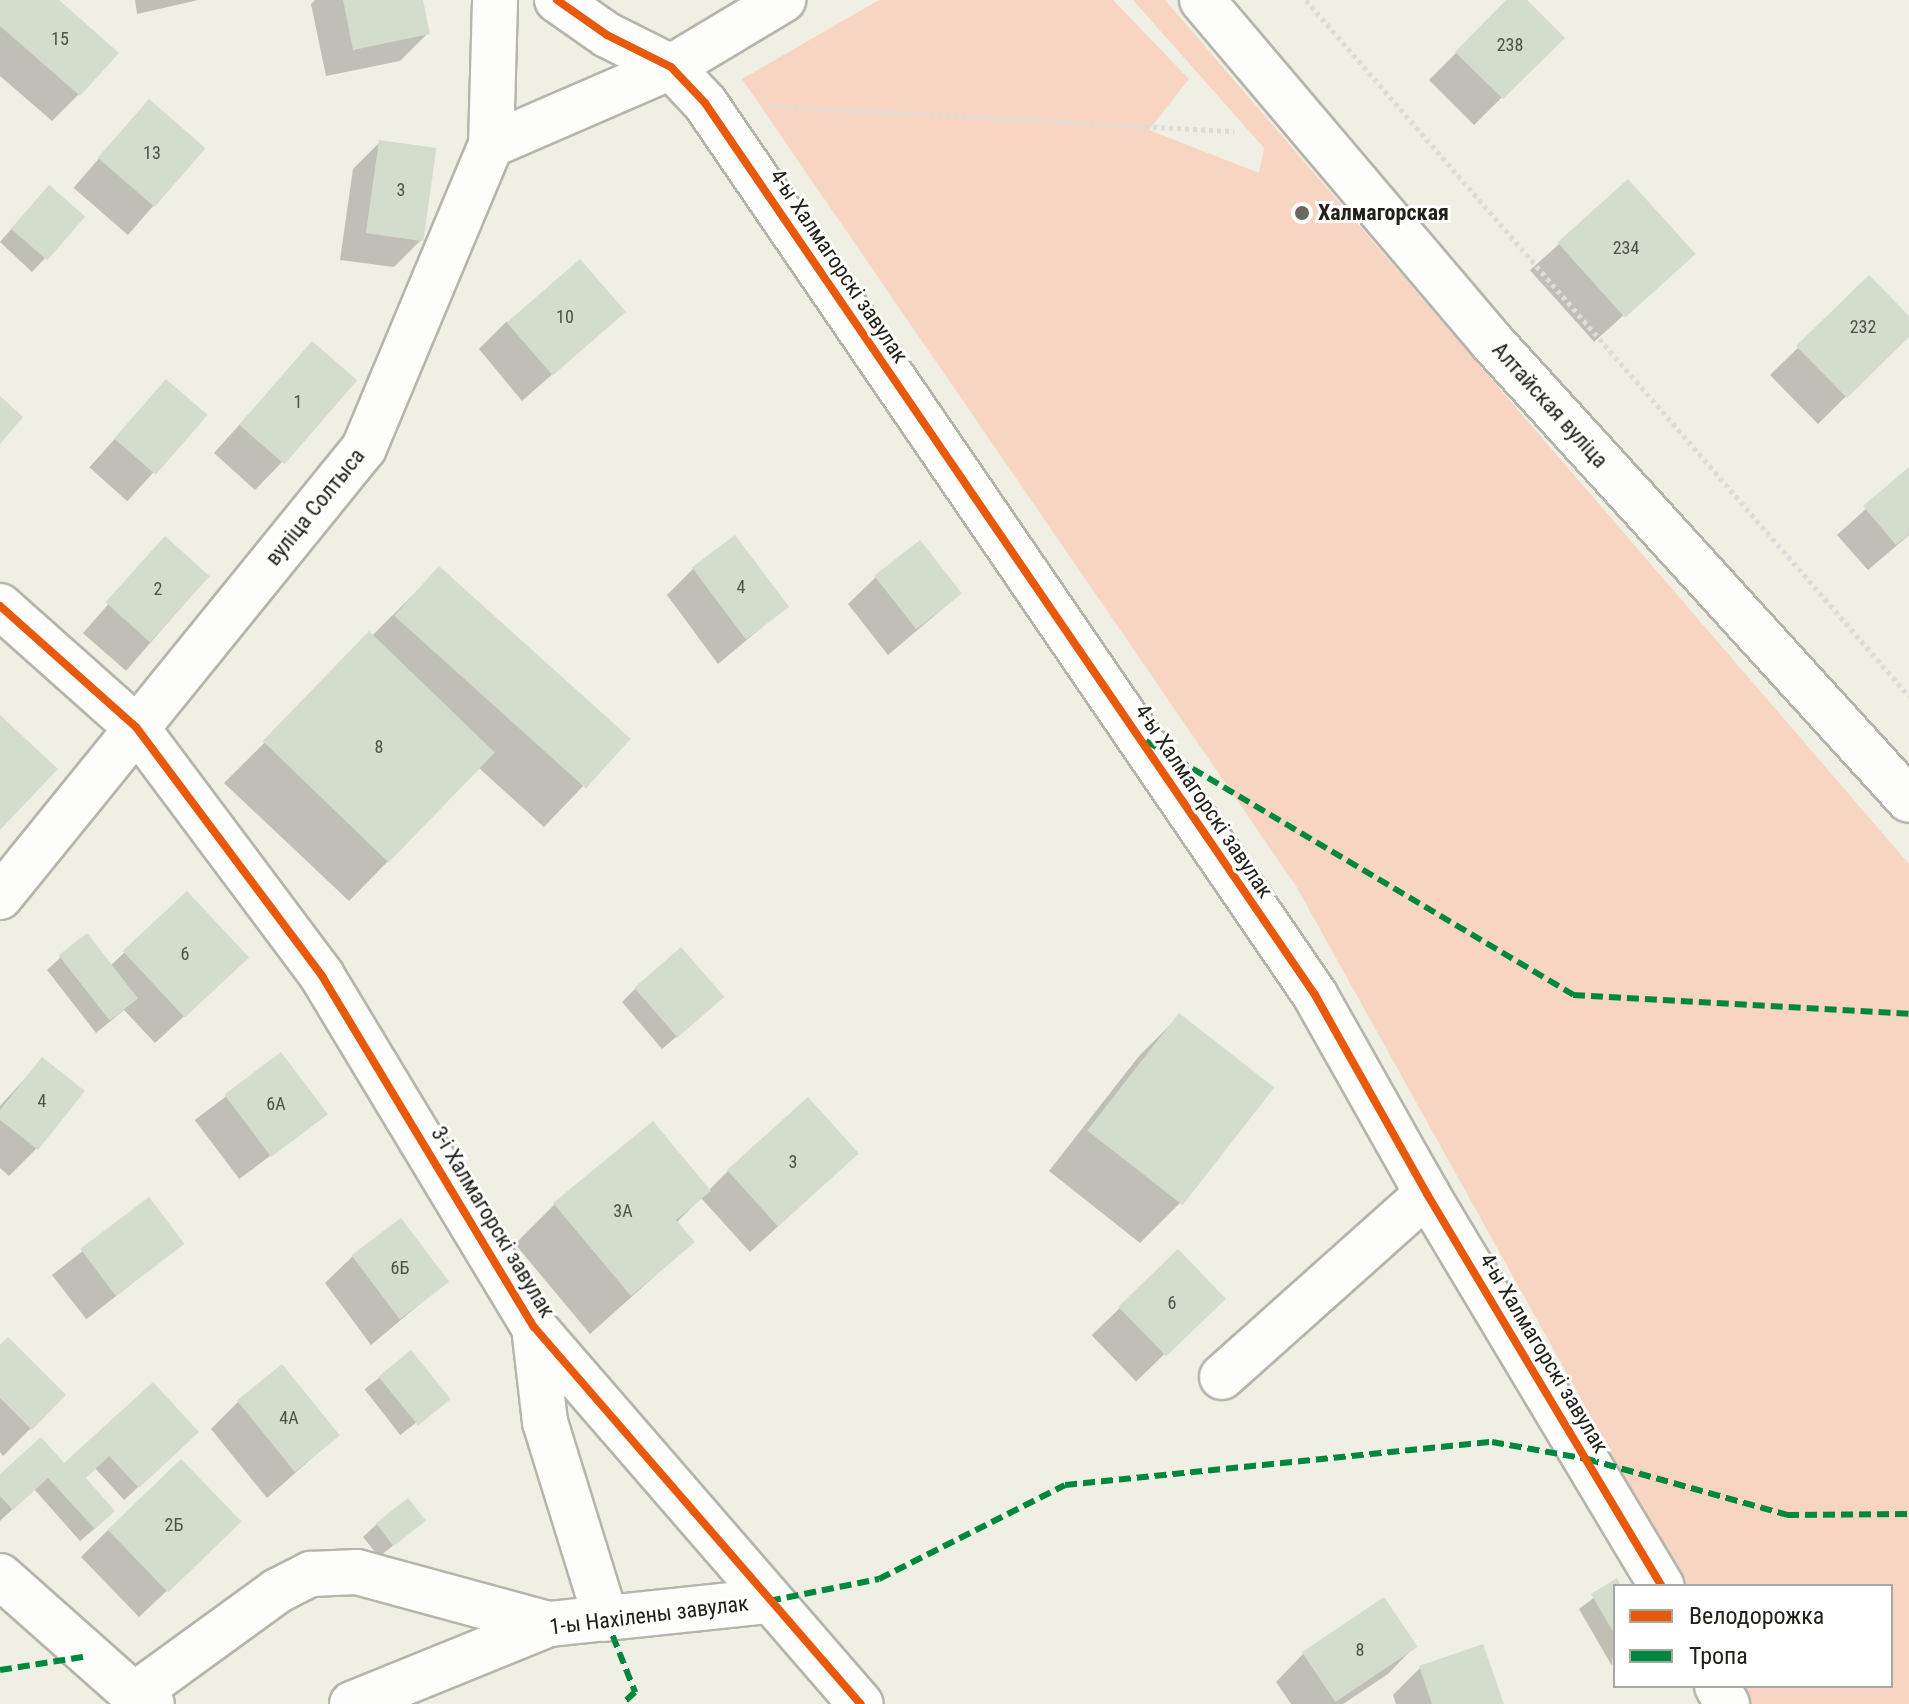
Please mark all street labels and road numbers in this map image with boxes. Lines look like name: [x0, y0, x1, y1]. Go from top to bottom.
street label: 4-ы Халмагорскі завулак: [764, 164, 914, 368]
street label: Алтайская вуліца: [1487, 337, 1613, 473]
street label: вуліца Солтыса: [260, 443, 370, 571]
street label: 4-ы Халмагорскі завулак: [1129, 699, 1279, 903]
street label: 3-і Халмагорскі завулак: [426, 1122, 560, 1322]
street label: 4-ы Халмагорскі завулак: [1474, 1248, 1614, 1458]
street label: 1-ы Нахілены завулак: [548, 1590, 750, 1640]

